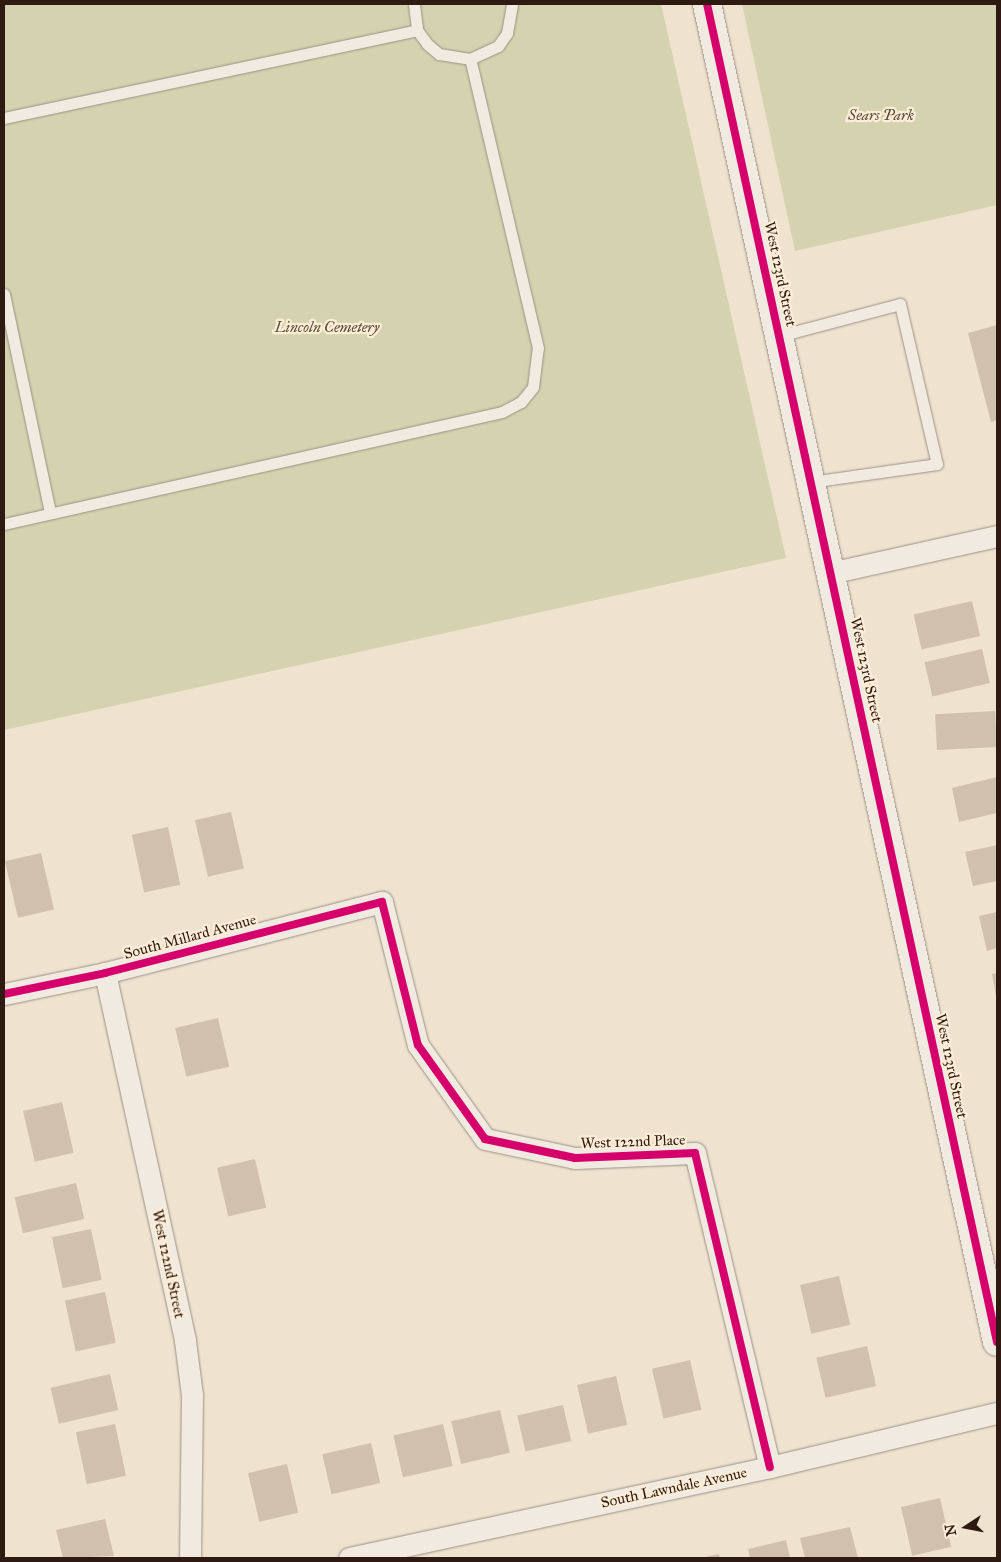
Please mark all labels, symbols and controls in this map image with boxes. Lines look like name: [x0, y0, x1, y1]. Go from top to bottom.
park label: Sears Park: [848, 107, 914, 125]
street label: West 123rd Street: [760, 220, 800, 328]
park label: Lincoln Cemetery: [275, 319, 379, 337]
street label: West 123rd Street: [846, 616, 886, 724]
street label: South Millard Avenue: [122, 911, 258, 963]
street label: West 123rd Street: [931, 1012, 971, 1120]
street label: West 122nd Place: [580, 1131, 686, 1153]
street label: West 122nd Street: [148, 1208, 188, 1320]
street label: South Lawndale Avenue: [599, 1464, 749, 1512]
north arrow: [941, 1502, 991, 1552]
text: N: [941, 1523, 960, 1537]

